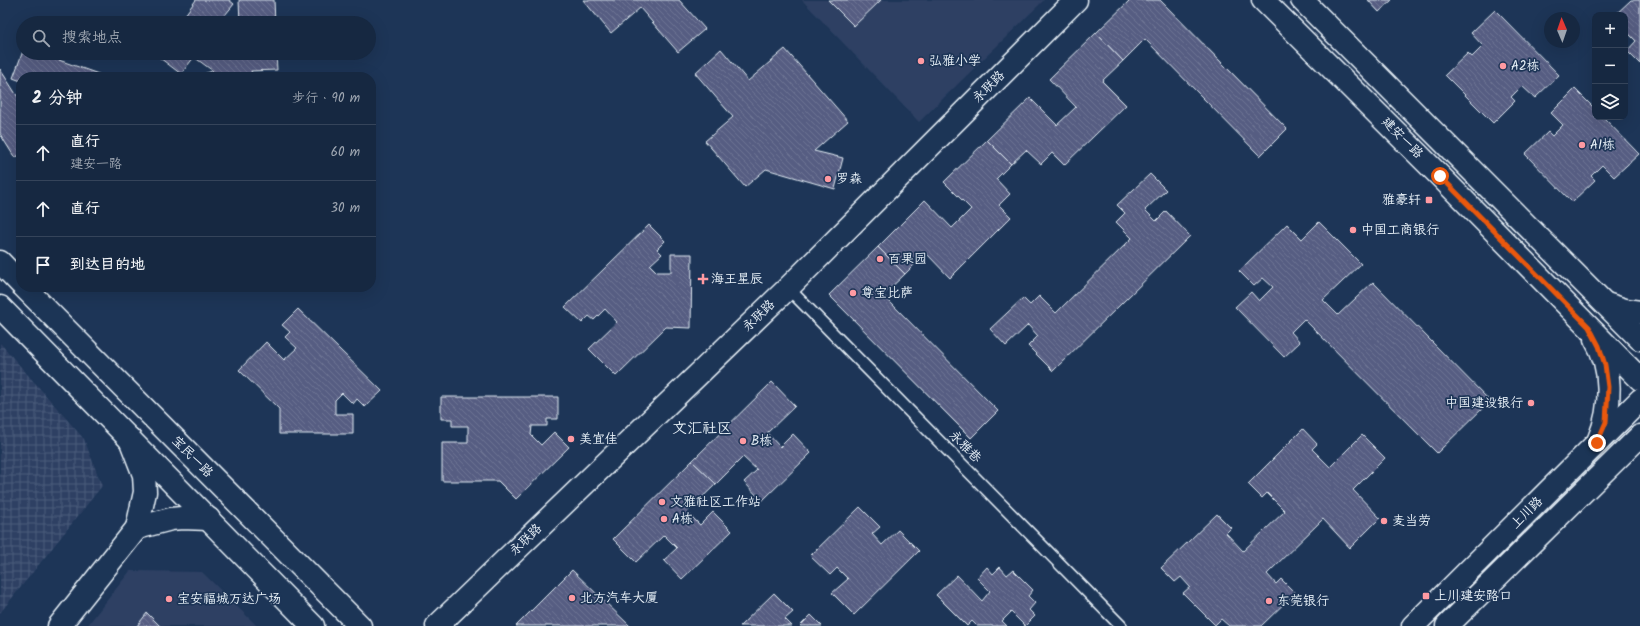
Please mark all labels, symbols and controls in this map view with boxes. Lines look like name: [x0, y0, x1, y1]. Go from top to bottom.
north arrow: [1544, 12, 1580, 48]
map controls: [1592, 12, 1628, 120]
button: +: [1592, 12, 1628, 48]
search box: [16, 16, 376, 60]
text: 搜索地点: [62, 26, 122, 50]
icon: search: [30, 27, 52, 49]
button: −: [1592, 48, 1628, 84]
place label: 弘雅小学: [929, 51, 981, 72]
marker: 弘雅小学: [916, 56, 926, 66]
place label: A2栋: [1511, 56, 1539, 77]
marker: A2栋: [1498, 61, 1508, 71]
street label: 永联路: [968, 66, 1010, 108]
button: layers: [1592, 84, 1628, 120]
text: 2 分钟: [32, 85, 82, 112]
text: 步行 · 90 m: [292, 88, 360, 109]
street label: 建安一路: [1376, 112, 1428, 164]
text: 直行: [70, 130, 100, 154]
place label: A1栋: [1590, 135, 1615, 156]
marker: A1栋: [1577, 140, 1587, 150]
icon: ahead: [32, 142, 54, 164]
text: 60 m: [331, 142, 360, 163]
text: 建安一路: [70, 154, 122, 175]
route start: [1431, 167, 1449, 185]
place label: 罗森: [836, 169, 862, 190]
marker: 罗森: [823, 174, 833, 184]
place label: 雅豪轩: [1382, 190, 1421, 211]
marker: 雅豪轩: [1424, 195, 1434, 205]
text: 直行: [70, 197, 100, 221]
icon: ahead: [32, 198, 54, 220]
text: 30 m: [331, 198, 360, 219]
place label: 中国工商银行: [1361, 220, 1439, 241]
marker: 中国工商银行: [1348, 225, 1358, 235]
place label: 百果园: [888, 249, 927, 270]
text: 到达目的地: [70, 253, 145, 277]
icon: arrive: [32, 254, 54, 276]
marker: 百果园: [875, 254, 885, 264]
place label: 海王星辰: [711, 269, 763, 290]
marker: 海王星辰: [698, 274, 708, 284]
place label: 尊宝比萨: [861, 283, 913, 304]
marker: 尊宝比萨: [848, 288, 858, 298]
street label: 永联路: [738, 295, 780, 337]
place label: 中国建设银行: [1445, 393, 1523, 414]
marker: 中国建设银行: [1526, 398, 1536, 408]
district label: 文汇社区: [672, 417, 732, 441]
street label: 永雅巷: [944, 426, 986, 468]
place label: 美宜佳: [579, 429, 618, 450]
street label: 宝民一路: [166, 431, 218, 483]
place label: B栋: [751, 431, 772, 452]
marker: 美宜佳: [566, 434, 576, 444]
route end: [1588, 434, 1606, 452]
marker: B栋: [738, 436, 748, 446]
place label: 文雅社区工作站: [670, 492, 761, 513]
street label: 上川路: [1506, 492, 1548, 534]
marker: 文雅社区工作站: [657, 497, 667, 507]
place label: A栋: [672, 509, 693, 530]
place label: 麦当劳: [1392, 511, 1431, 532]
marker: A栋: [659, 514, 669, 524]
marker: 麦当劳: [1379, 516, 1389, 526]
street label: 永联路: [505, 519, 547, 561]
place label: 上川建安路口: [1434, 586, 1512, 607]
place label: 北方汽车大厦: [580, 588, 658, 609]
place label: 宝安福城万达广场: [177, 589, 281, 610]
place label: 东莞银行: [1277, 591, 1329, 612]
marker: 上川建安路口: [1421, 591, 1431, 601]
marker: 北方汽车大厦: [567, 593, 577, 603]
marker: 宝安福城万达广场: [164, 594, 174, 604]
marker: 东莞银行: [1264, 596, 1274, 606]

